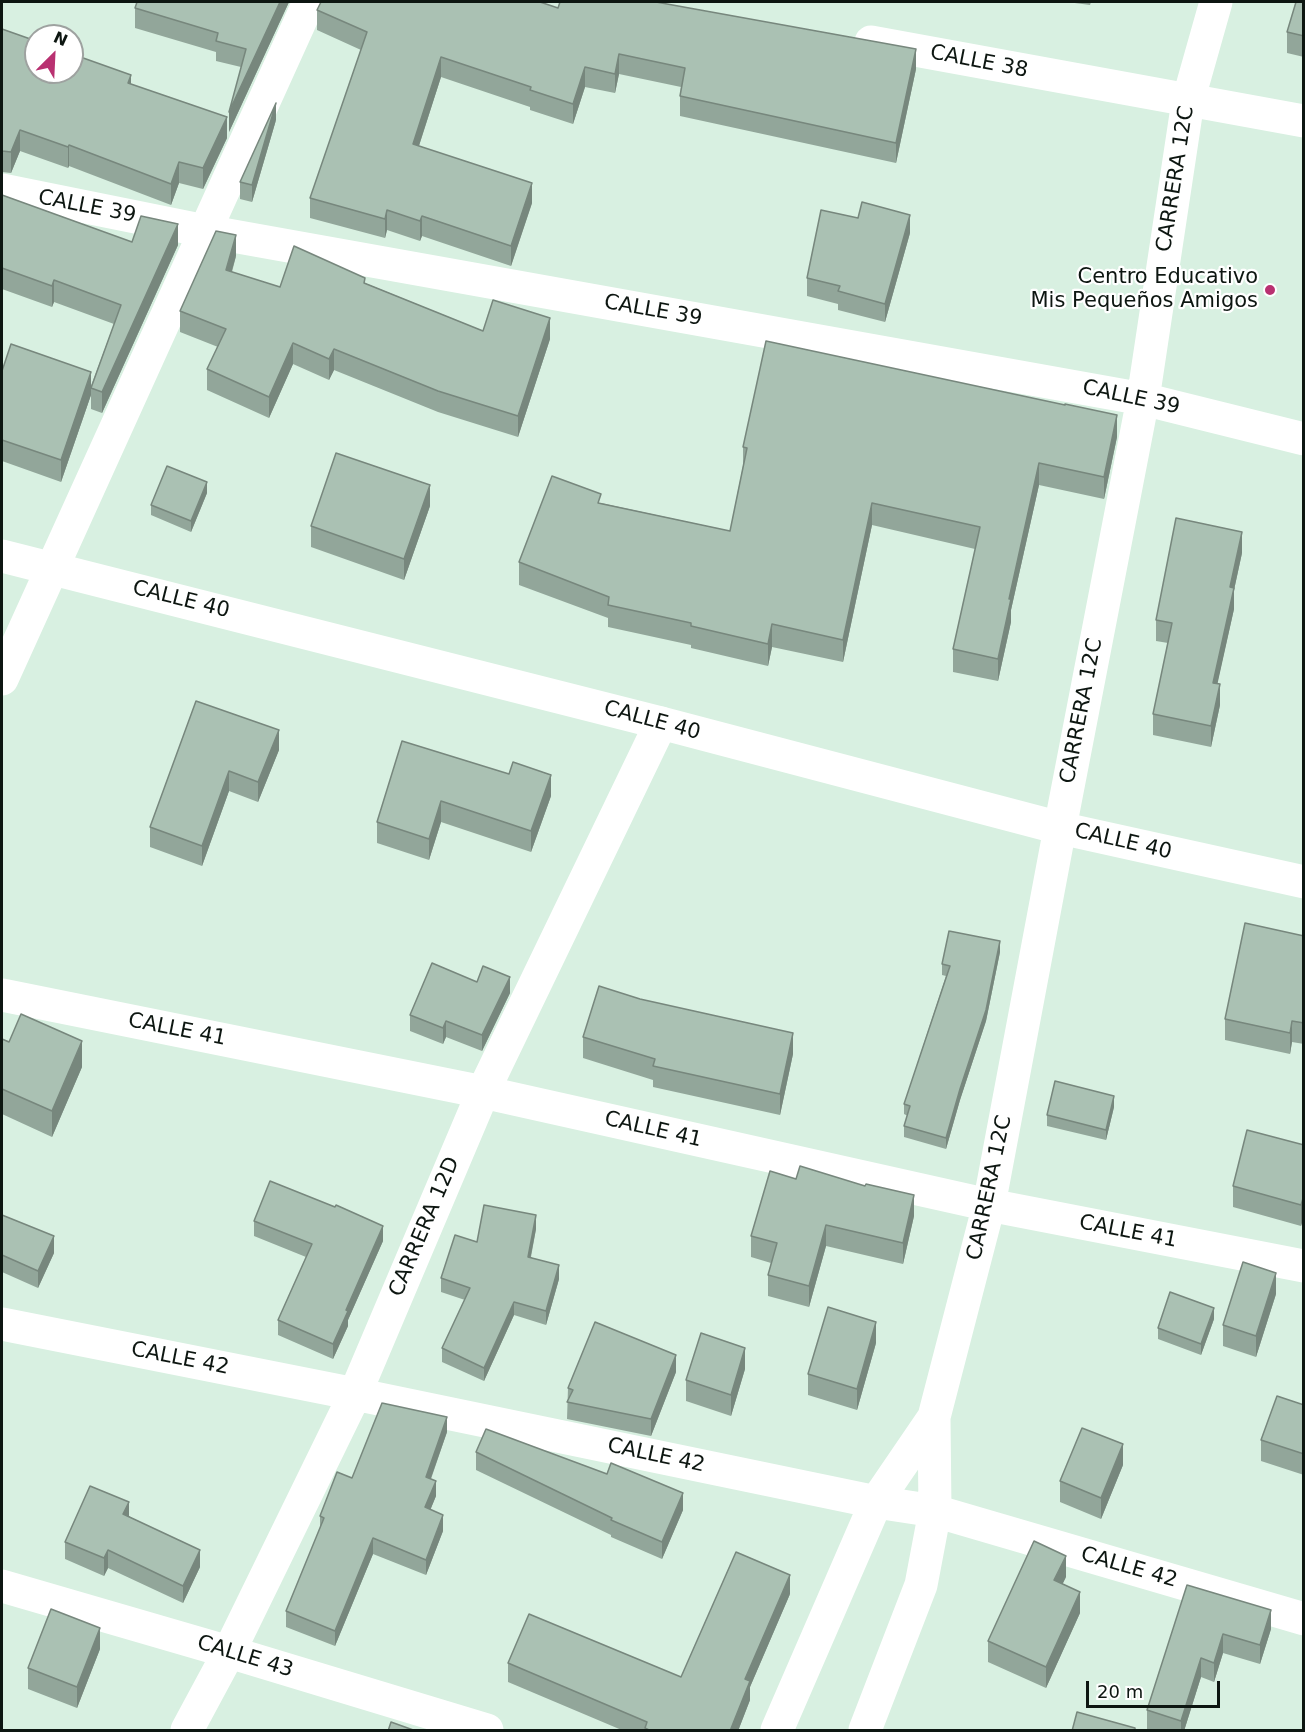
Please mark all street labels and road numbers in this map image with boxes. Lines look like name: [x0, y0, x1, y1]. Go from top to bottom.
street label: CALLE 38: [928, 40, 1030, 84]
street label: CARRERA 12C: [1152, 104, 1200, 254]
street label: CALLE 39: [36, 185, 138, 229]
street label: CALLE 39: [602, 290, 704, 332]
street label: CALLE 39: [1080, 375, 1182, 421]
street label: CALLE 40: [130, 576, 232, 624]
street label: CARRERA 12C: [1056, 636, 1108, 786]
street label: CALLE 40: [601, 696, 703, 746]
street label: CALLE 40: [1072, 819, 1174, 865]
street label: CALLE 41: [126, 1008, 228, 1052]
street label: CALLE 41: [602, 1107, 704, 1153]
street label: CARRERA 12C: [962, 1113, 1018, 1263]
street label: CARRERA 12D: [384, 1153, 466, 1301]
street label: CALLE 41: [1077, 1210, 1179, 1254]
street label: CALLE 42: [129, 1337, 231, 1381]
street label: CALLE 42: [605, 1433, 707, 1479]
street label: CALLE 42: [1078, 1542, 1180, 1594]
street label: CALLE 43: [194, 1630, 296, 1684]

